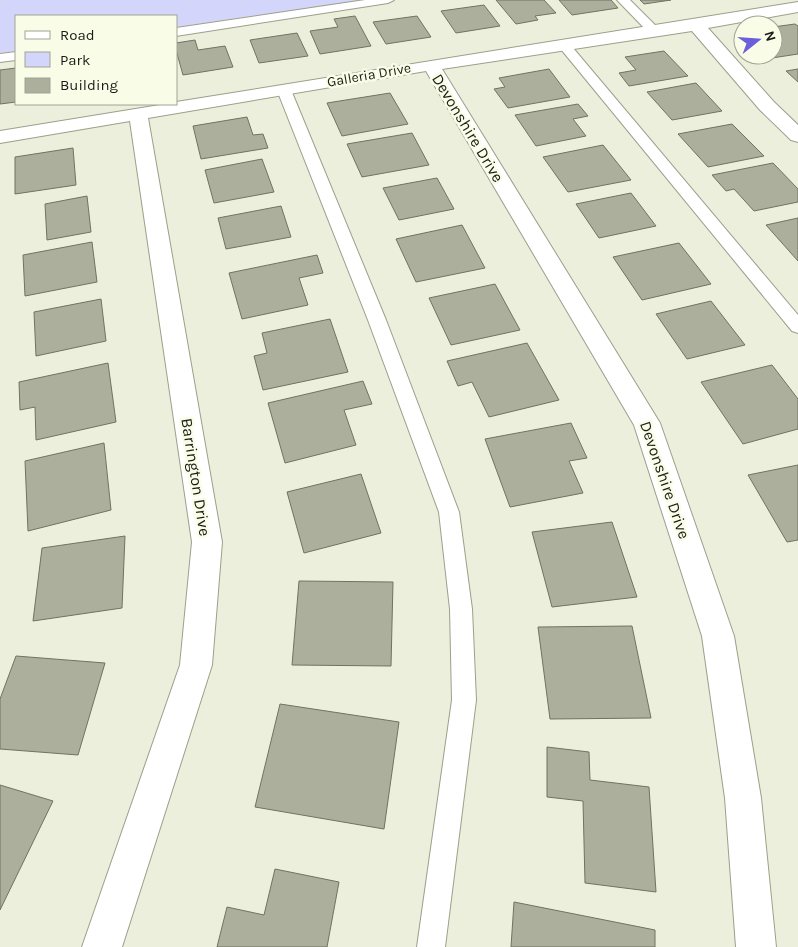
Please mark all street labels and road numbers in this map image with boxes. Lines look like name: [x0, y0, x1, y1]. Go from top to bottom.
street label: Galleria Drive: [326, 59, 412, 91]
street label: Devonshire Drive: [428, 70, 508, 186]
street label: Barrington Drive: [177, 417, 215, 537]
street label: Devonshire Drive: [636, 419, 694, 541]

